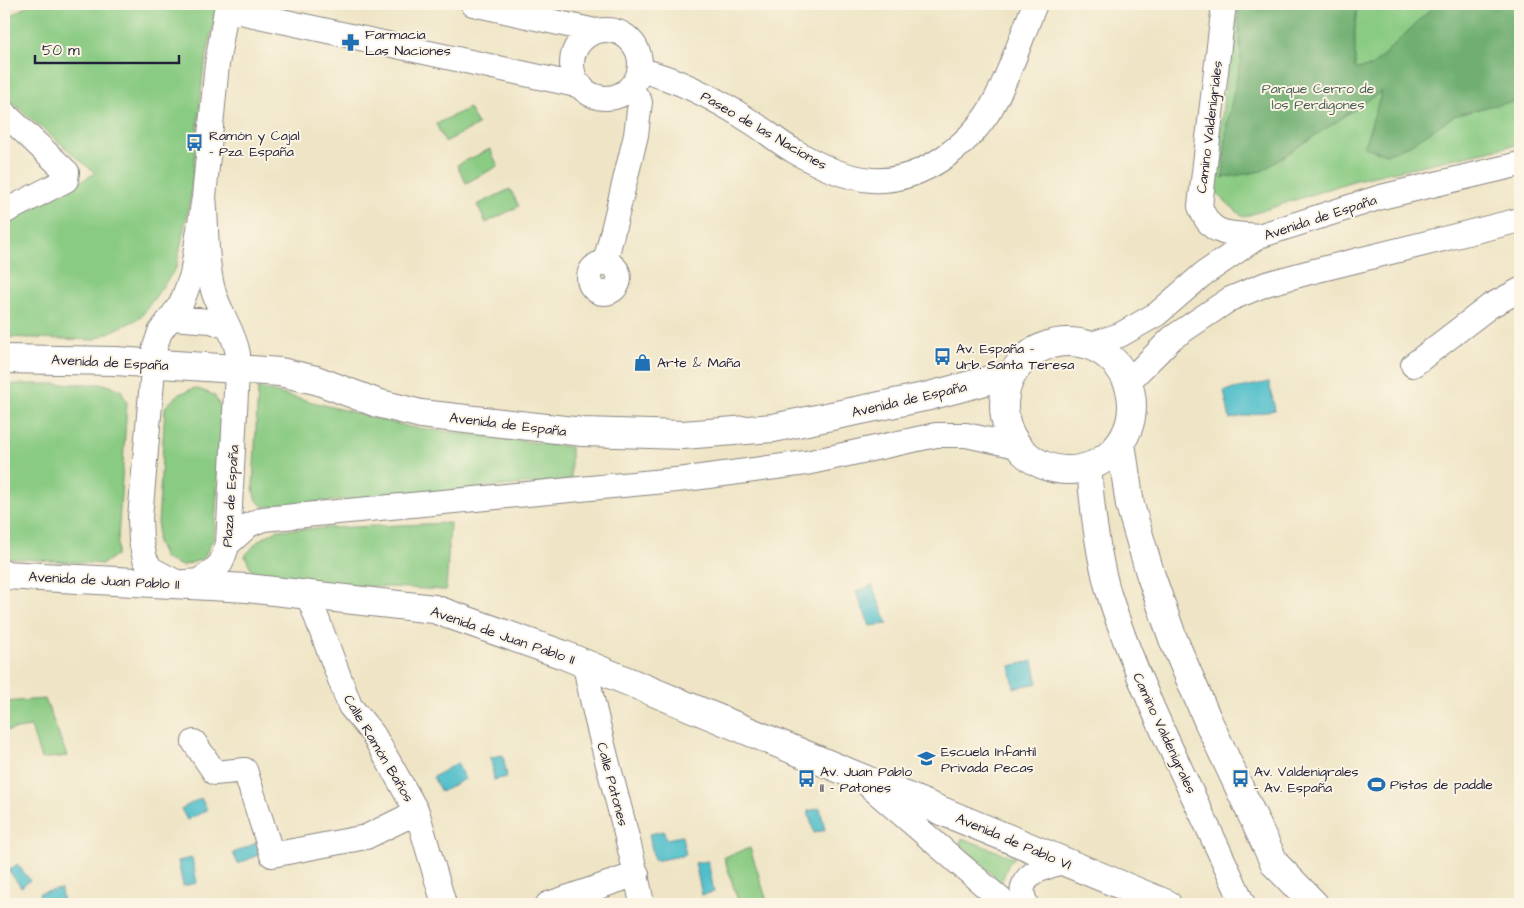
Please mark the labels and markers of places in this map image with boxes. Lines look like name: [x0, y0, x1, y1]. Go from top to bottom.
place label: Farmacia Las Naciones: [365, 25, 451, 61]
pharmacy icon: Farmacia Las Naciones: [341, 32, 361, 52]
place label: Ramón y Cajal - Pza. España: [209, 126, 300, 162]
bus stop icon: Ramón y Cajal - Pza. España: [185, 133, 205, 153]
place label: Av. España - Urb. Santa Teresa: [956, 339, 1074, 375]
bus stop icon: Av. España - Urb. Santa Teresa: [932, 346, 952, 366]
shop icon: Arte & Maña: [633, 352, 653, 372]
place label: Arte & Maña: [657, 353, 740, 373]
place label: Escuela Infantil Privada Pecas: [941, 742, 1036, 778]
school or university icon: Escuela Infantil Privada Pecas: [917, 749, 937, 769]
place label: Av. Juan Pablo II - Patones: [820, 762, 912, 798]
place label: Av. Valdenigrales - Av. España: [1254, 762, 1359, 798]
bus stop icon: Av. Juan Pablo II - Patones: [796, 769, 816, 789]
bus stop icon: Av. Valdenigrales - Av. España: [1230, 769, 1250, 789]
sports icon: Pistas de paddle: [1366, 774, 1386, 794]
place label: Pistas de paddle: [1390, 775, 1493, 795]

